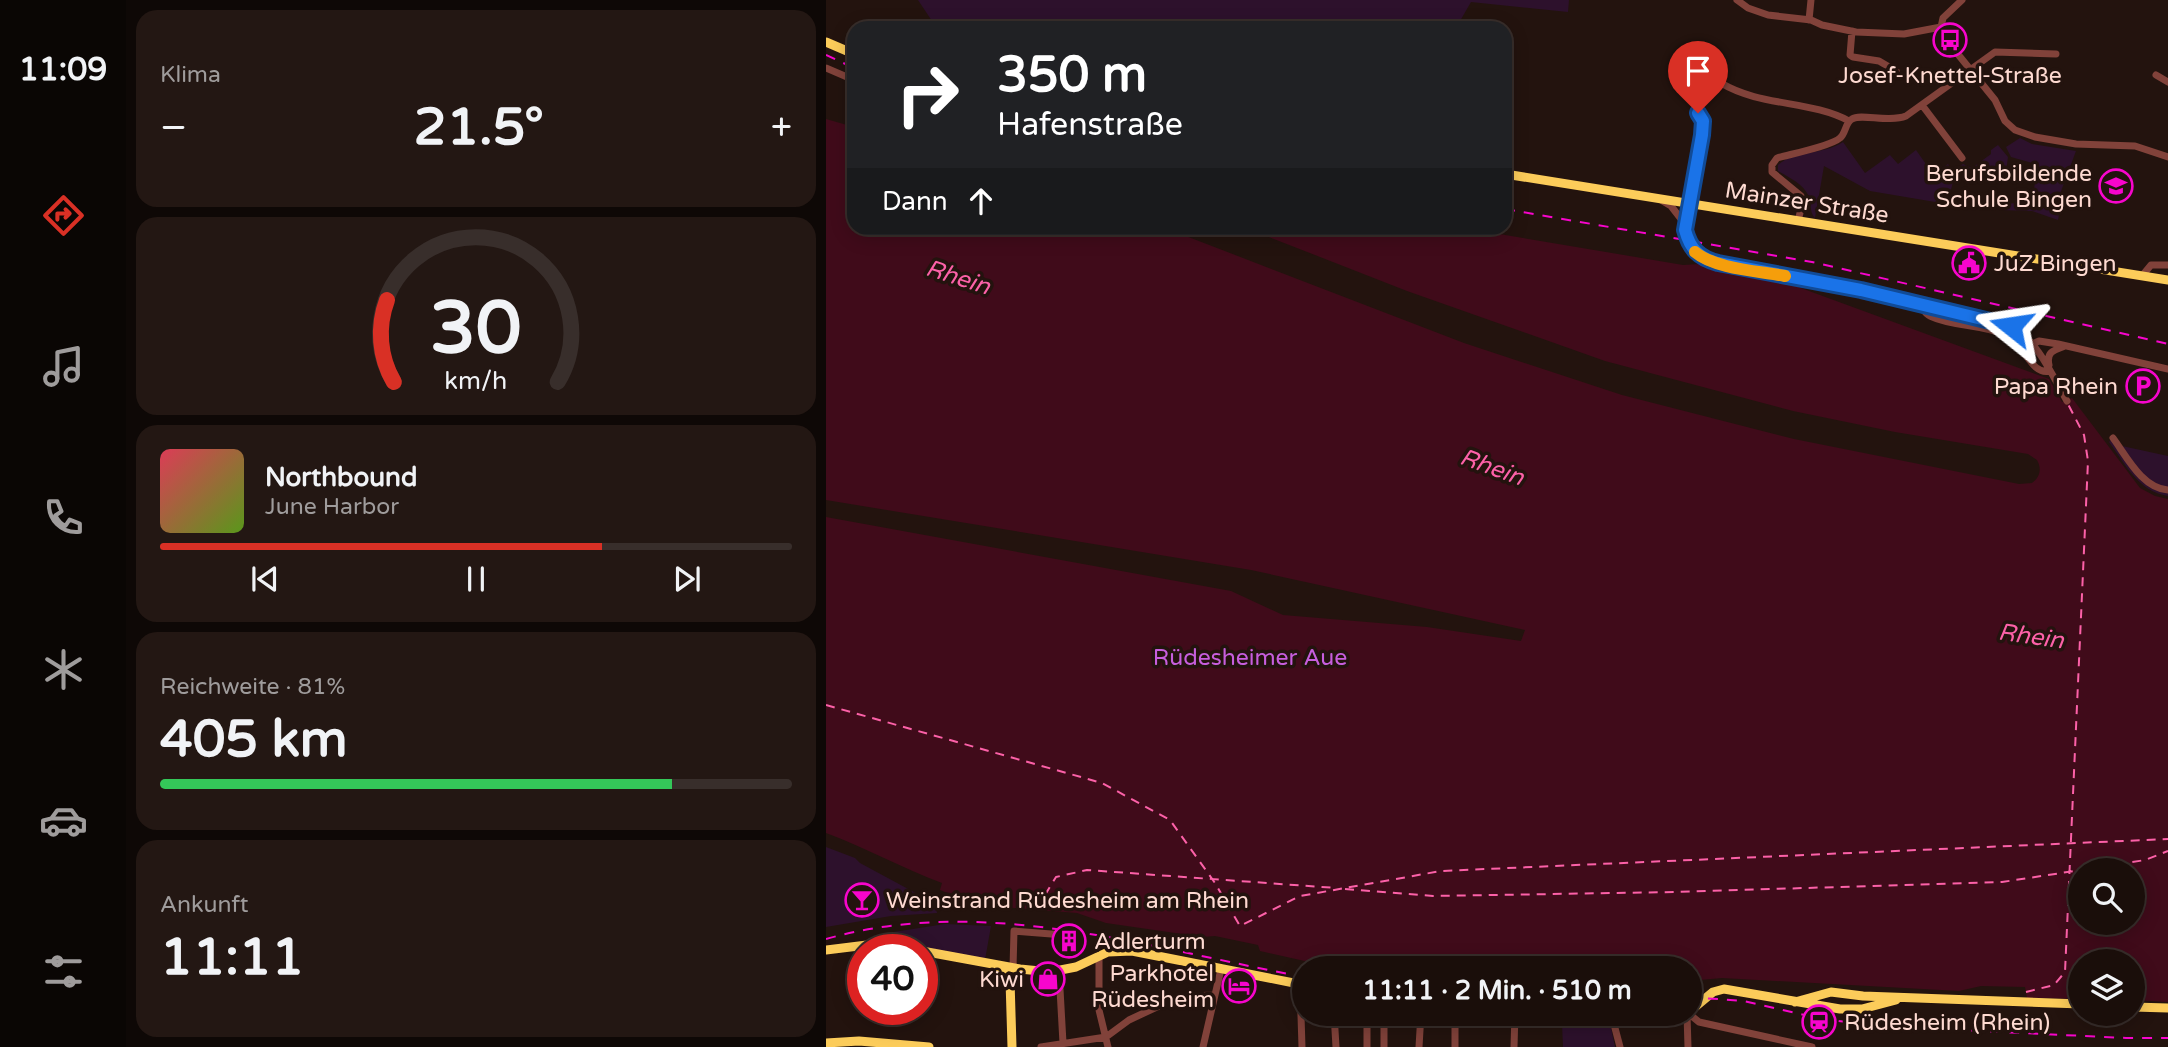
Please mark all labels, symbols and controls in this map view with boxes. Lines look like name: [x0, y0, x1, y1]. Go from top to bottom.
bus stop icon: Josef-Knettel-Straße: [1931, 21, 1969, 59]
pin: [1668, 41, 1728, 113]
text: 350 m: [997, 46, 1147, 105]
icon: right: [882, 49, 973, 140]
text: 11:09: [19, 51, 107, 89]
icon: arrive: [1679, 52, 1717, 90]
text: Klima: [160, 61, 221, 89]
place label: Josef-Knettel-Straße: [1838, 62, 2062, 90]
text: 21.5°: [414, 96, 544, 159]
text: −: [160, 105, 187, 151]
text: +: [771, 105, 792, 151]
text: Hafenstraße: [997, 106, 1183, 144]
place label: Berufsbildende Schule Bingen: [1925, 160, 2092, 214]
school or university icon: Berufsbildende Schule Bingen: [2097, 167, 2135, 205]
street label: Mainzer Straße: [1723, 176, 1891, 230]
icon: ahead: [962, 182, 1000, 220]
text: Dann: [882, 186, 948, 217]
icon: directions: [39, 191, 88, 240]
public building icon: JuZ Bingen: [1950, 244, 1988, 282]
place label: JuZ Bingen: [1994, 250, 2116, 278]
water label: Rhein: [922, 254, 995, 302]
text: 30: [430, 286, 522, 374]
position arrow: [1974, 289, 2048, 363]
icon: music: [39, 342, 88, 391]
text: km/h: [445, 366, 507, 396]
parking icon: Papa Rhein: [2124, 367, 2162, 405]
place label: Papa Rhein: [1994, 373, 2118, 401]
water label: Rhein: [1456, 443, 1529, 493]
text: Northbound: [265, 462, 417, 493]
icon: phone: [39, 493, 88, 542]
text: June Harbor: [265, 493, 399, 521]
icon: previous: [246, 560, 284, 598]
icon: pause: [457, 560, 495, 598]
icon: next: [668, 560, 706, 598]
water label: Rhein: [1996, 618, 2067, 656]
park label: Rüdesheimer Aue: [1153, 644, 1347, 672]
icon: climate: [39, 645, 88, 694]
text: Reichweite · 81%: [160, 673, 345, 701]
text: 405 km: [160, 708, 348, 771]
icon: car: [39, 796, 88, 845]
map controls: [2068, 858, 2145, 1026]
button: search: [2068, 858, 2145, 935]
bar icon: Weinstrand Rüdesheim am Rhein: [843, 881, 881, 919]
place label: Weinstrand Rüdesheim am Rhein: [886, 887, 1249, 915]
text: Ankunft: [160, 891, 249, 919]
building icon: Adlerturm: [1050, 922, 1088, 960]
text: 11:11: [160, 926, 304, 989]
place label: Adlerturm: [1094, 928, 1206, 956]
speed limit sign: 40: [847, 934, 938, 1025]
icon: filters: [39, 947, 88, 996]
button: layers: [2068, 949, 2145, 1026]
shop icon: Kiwi: [1029, 960, 1067, 998]
place label: Parkhotel Rüdesheim: [1091, 960, 1214, 1014]
place label: Kiwi: [979, 966, 1024, 994]
hotel icon: Parkhotel Rüdesheim: [1220, 967, 1258, 1005]
text: 11:11 · 2 Min. · 510 m: [1362, 975, 1632, 1006]
station icon: Rüdesheim (Rhein): [1800, 1003, 1838, 1041]
place label: Rüdesheim (Rhein): [1844, 1009, 2050, 1037]

